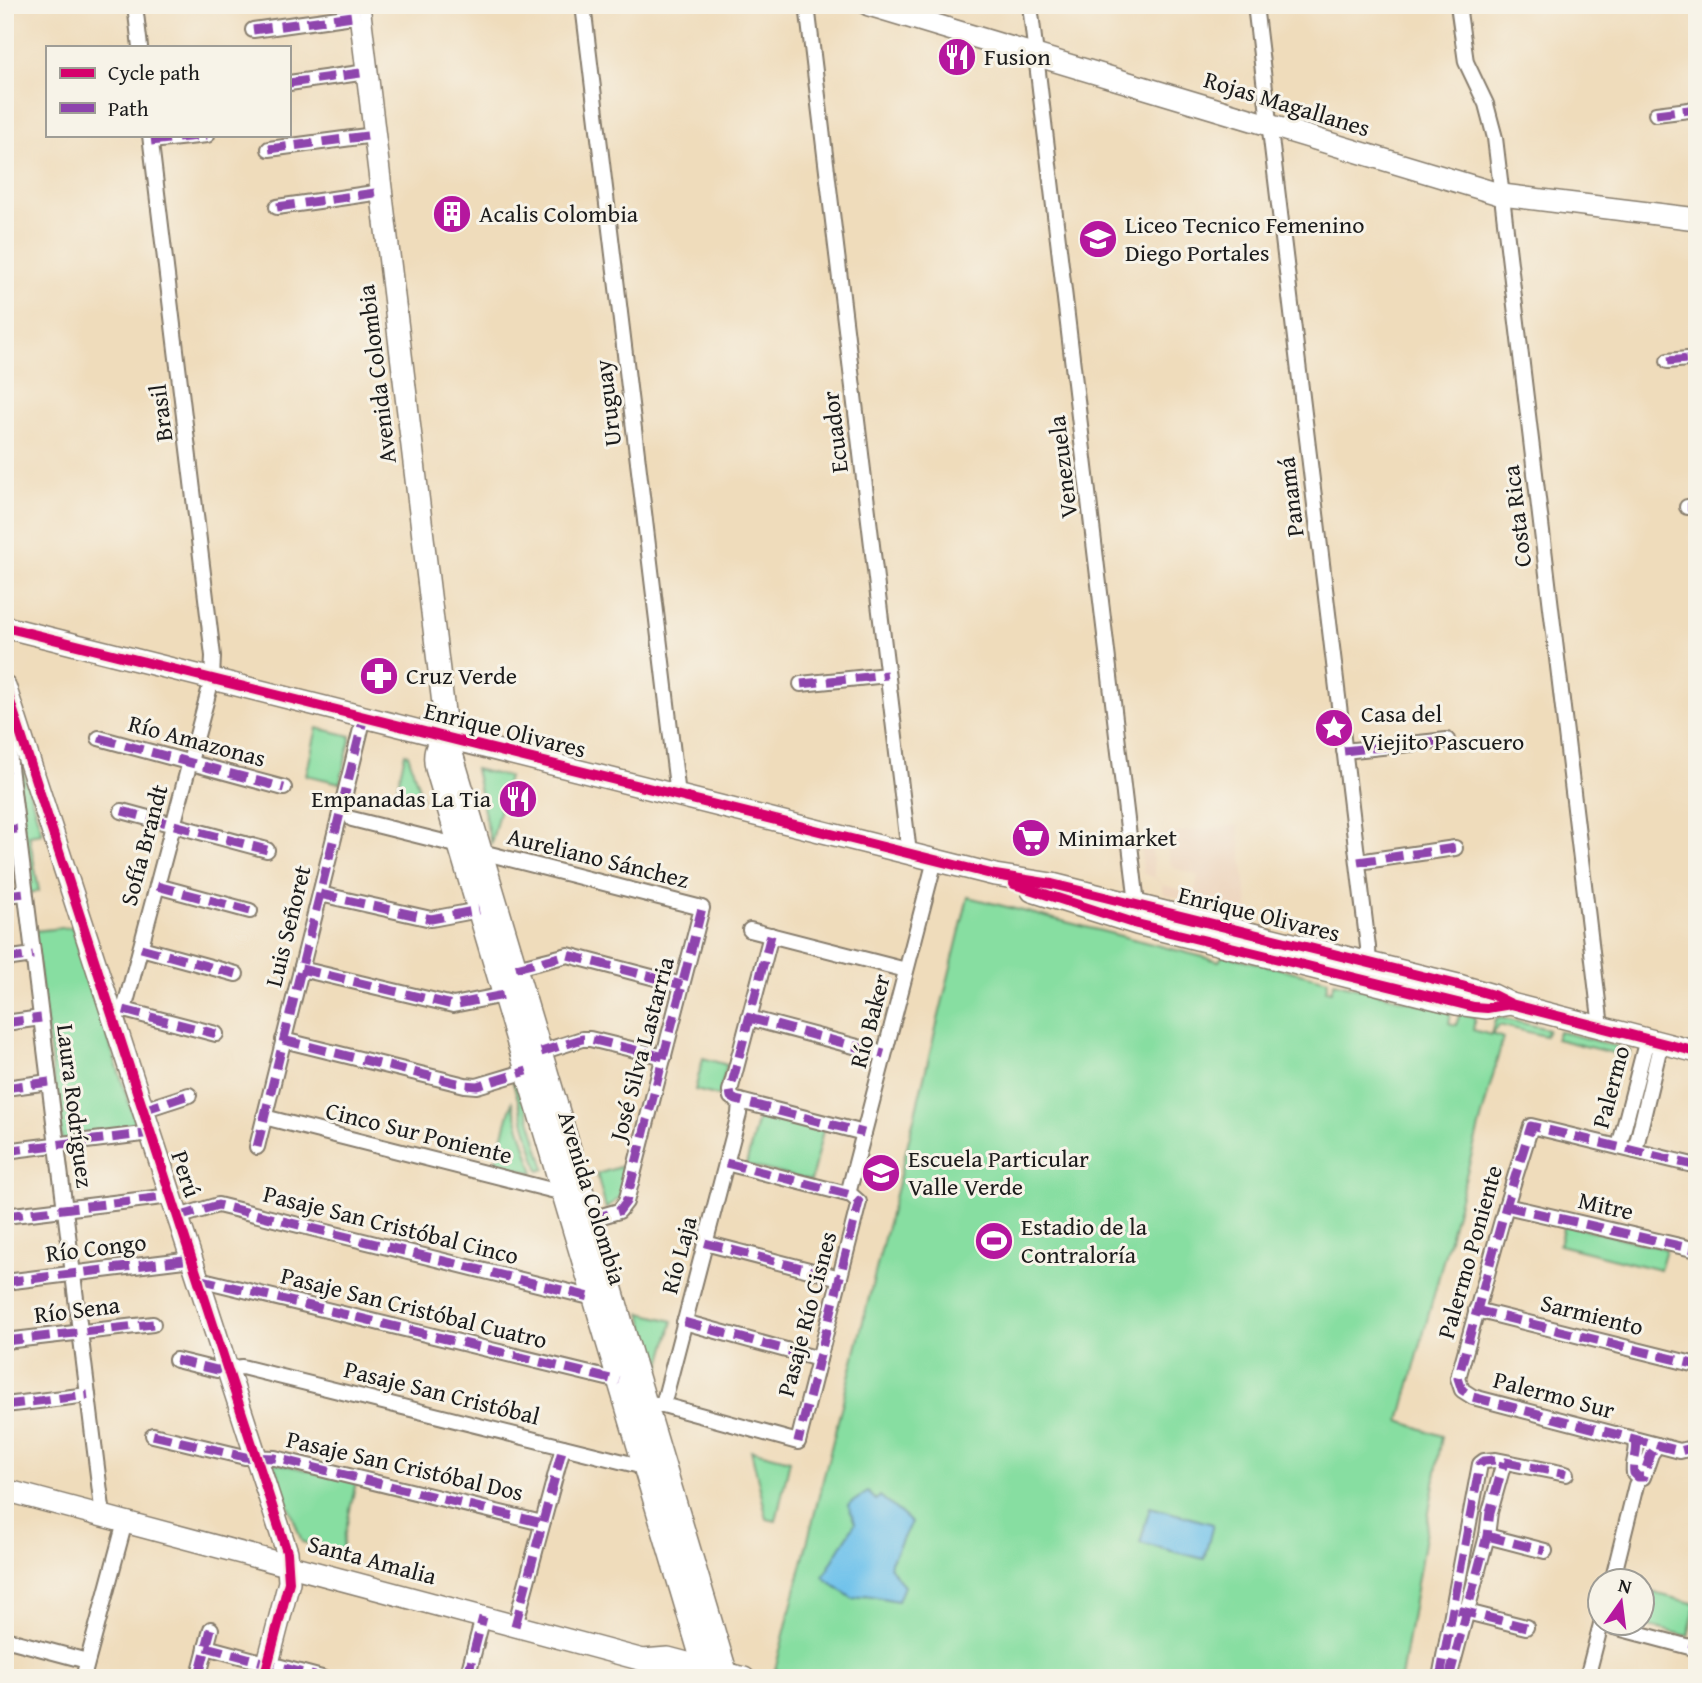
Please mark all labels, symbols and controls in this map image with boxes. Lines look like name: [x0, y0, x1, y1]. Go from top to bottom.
restaurant icon: Fusion: [936, 36, 978, 78]
place label: Fusion: [984, 39, 1051, 74]
legend: [46, 46, 290, 136]
text: Cycle path: [108, 57, 200, 88]
street label: Rojas Magallanes: [1200, 62, 1375, 145]
text: Path: [108, 93, 149, 124]
building icon: Acalis Colombia: [431, 193, 473, 235]
place label: Acalis Colombia: [479, 196, 639, 231]
place label: Liceo Tecnico Femenino Diego Portales: [1125, 207, 1365, 270]
school or university icon: Liceo Tecnico Femenino Diego Portales: [1077, 218, 1119, 260]
street label: Avenida Colombia: [348, 282, 405, 466]
street label: Uruguay: [585, 358, 630, 448]
street label: Brasil: [140, 382, 181, 444]
street label: Ecuador: [812, 389, 857, 475]
street label: Venezuela: [1039, 413, 1086, 520]
street label: Panamá: [1268, 455, 1313, 539]
street label: Costa Rica: [1493, 462, 1540, 569]
pharmacy icon: Cruz Verde: [358, 655, 400, 697]
place label: Cruz Verde: [406, 658, 517, 693]
street label: Enrique Olivares: [421, 693, 590, 767]
place label: Casa del Viejito Pascuero: [1361, 696, 1524, 759]
street label: Río Amazonas: [125, 705, 270, 776]
place icon: Casa del Viejito Pascuero: [1313, 707, 1355, 749]
restaurant icon: Empanadas La Tia: [497, 778, 539, 820]
street label: Sofía Brandt: [111, 780, 177, 909]
place label: Empanadas La Tia: [311, 781, 492, 816]
supermarket icon: Minimarket: [1010, 817, 1052, 859]
street label: Aureliano Sánchez: [504, 818, 693, 897]
place label: Minimarket: [1058, 820, 1177, 855]
street label: Luis Señoret: [256, 861, 320, 990]
street label: Enrique Olivares: [1175, 877, 1344, 951]
street label: José Silva Lastarria: [599, 952, 683, 1148]
street label: Río Baker: [840, 970, 899, 1072]
street label: Laura Rodríguez: [48, 1022, 103, 1190]
street label: Palermo: [1583, 1042, 1638, 1132]
street label: Cinco Sur Poniente: [322, 1092, 516, 1173]
street label: Avenida Colombia: [549, 1107, 636, 1290]
place label: Escuela Particular Valle Verde: [908, 1141, 1089, 1204]
street label: Perú: [163, 1146, 210, 1202]
school or university icon: Escuela Particular Valle Verde: [860, 1152, 902, 1194]
street label: Palermo Poniente: [1428, 1161, 1511, 1343]
street label: Pasaje San Cristóbal Cinco: [260, 1176, 522, 1273]
street label: Mitre: [1575, 1182, 1637, 1229]
place label: Estadio de la Contraloría: [1021, 1209, 1148, 1272]
street label: Río Laja: [651, 1212, 706, 1298]
sports icon: Estadio de la Contraloría: [973, 1220, 1015, 1262]
street label: Río Congo: [44, 1224, 148, 1271]
street label: Pasaje Río Cisnes: [768, 1227, 845, 1400]
street label: Pasaje San Cristóbal Cuatro: [277, 1257, 551, 1358]
street label: Sarmiento: [1537, 1285, 1647, 1344]
street label: Río Sena: [32, 1287, 122, 1332]
street label: Pasaje San Cristóbal: [341, 1351, 544, 1434]
street label: Palermo Sur: [1490, 1362, 1619, 1427]
street label: Pasaje San Cristóbal Dos: [283, 1421, 527, 1510]
street label: Santa Amalia: [304, 1526, 441, 1594]
north arrow: [1586, 1568, 1656, 1638]
text: N: [1616, 1570, 1635, 1601]

